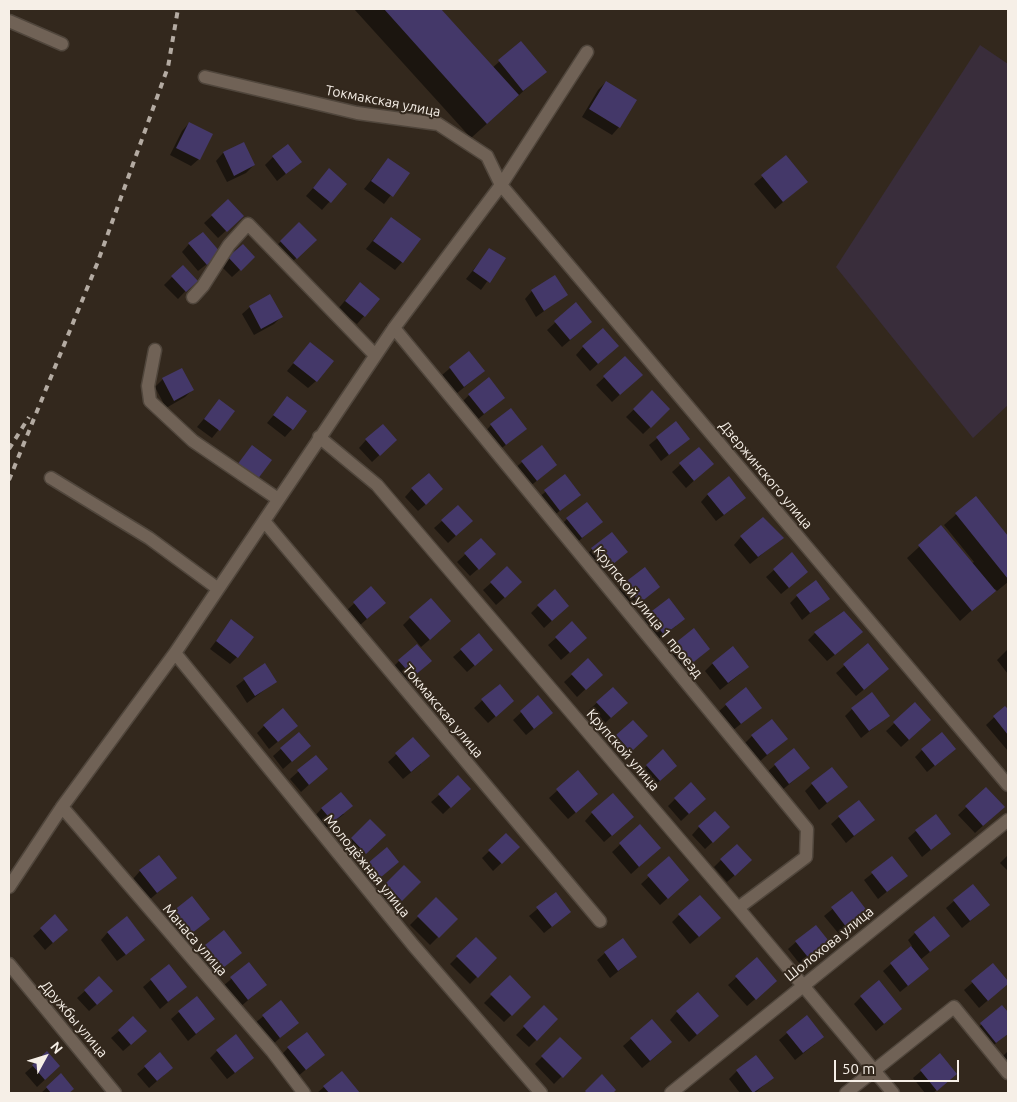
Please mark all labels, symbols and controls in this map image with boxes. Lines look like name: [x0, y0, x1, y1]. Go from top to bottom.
street label: Токмакская улица: [324, 82, 442, 120]
street label: Дзержинского улица: [716, 417, 816, 533]
street label: Крупской улица 1 проезд: [590, 543, 706, 681]
street label: Токмакская улица: [399, 661, 487, 761]
street label: Крупской улица: [583, 706, 663, 794]
street label: Молодёжная улица: [320, 811, 414, 921]
street label: Манаса улица: [159, 901, 231, 979]
street label: Шолохова улица: [781, 903, 877, 985]
street label: Дружбы улица: [37, 977, 111, 1061]
north arrow: [20, 1032, 70, 1082]
text: N: [47, 1038, 66, 1057]
scale bar: [837, 1050, 962, 1082]
text: 50 m: [842, 1060, 875, 1077]

